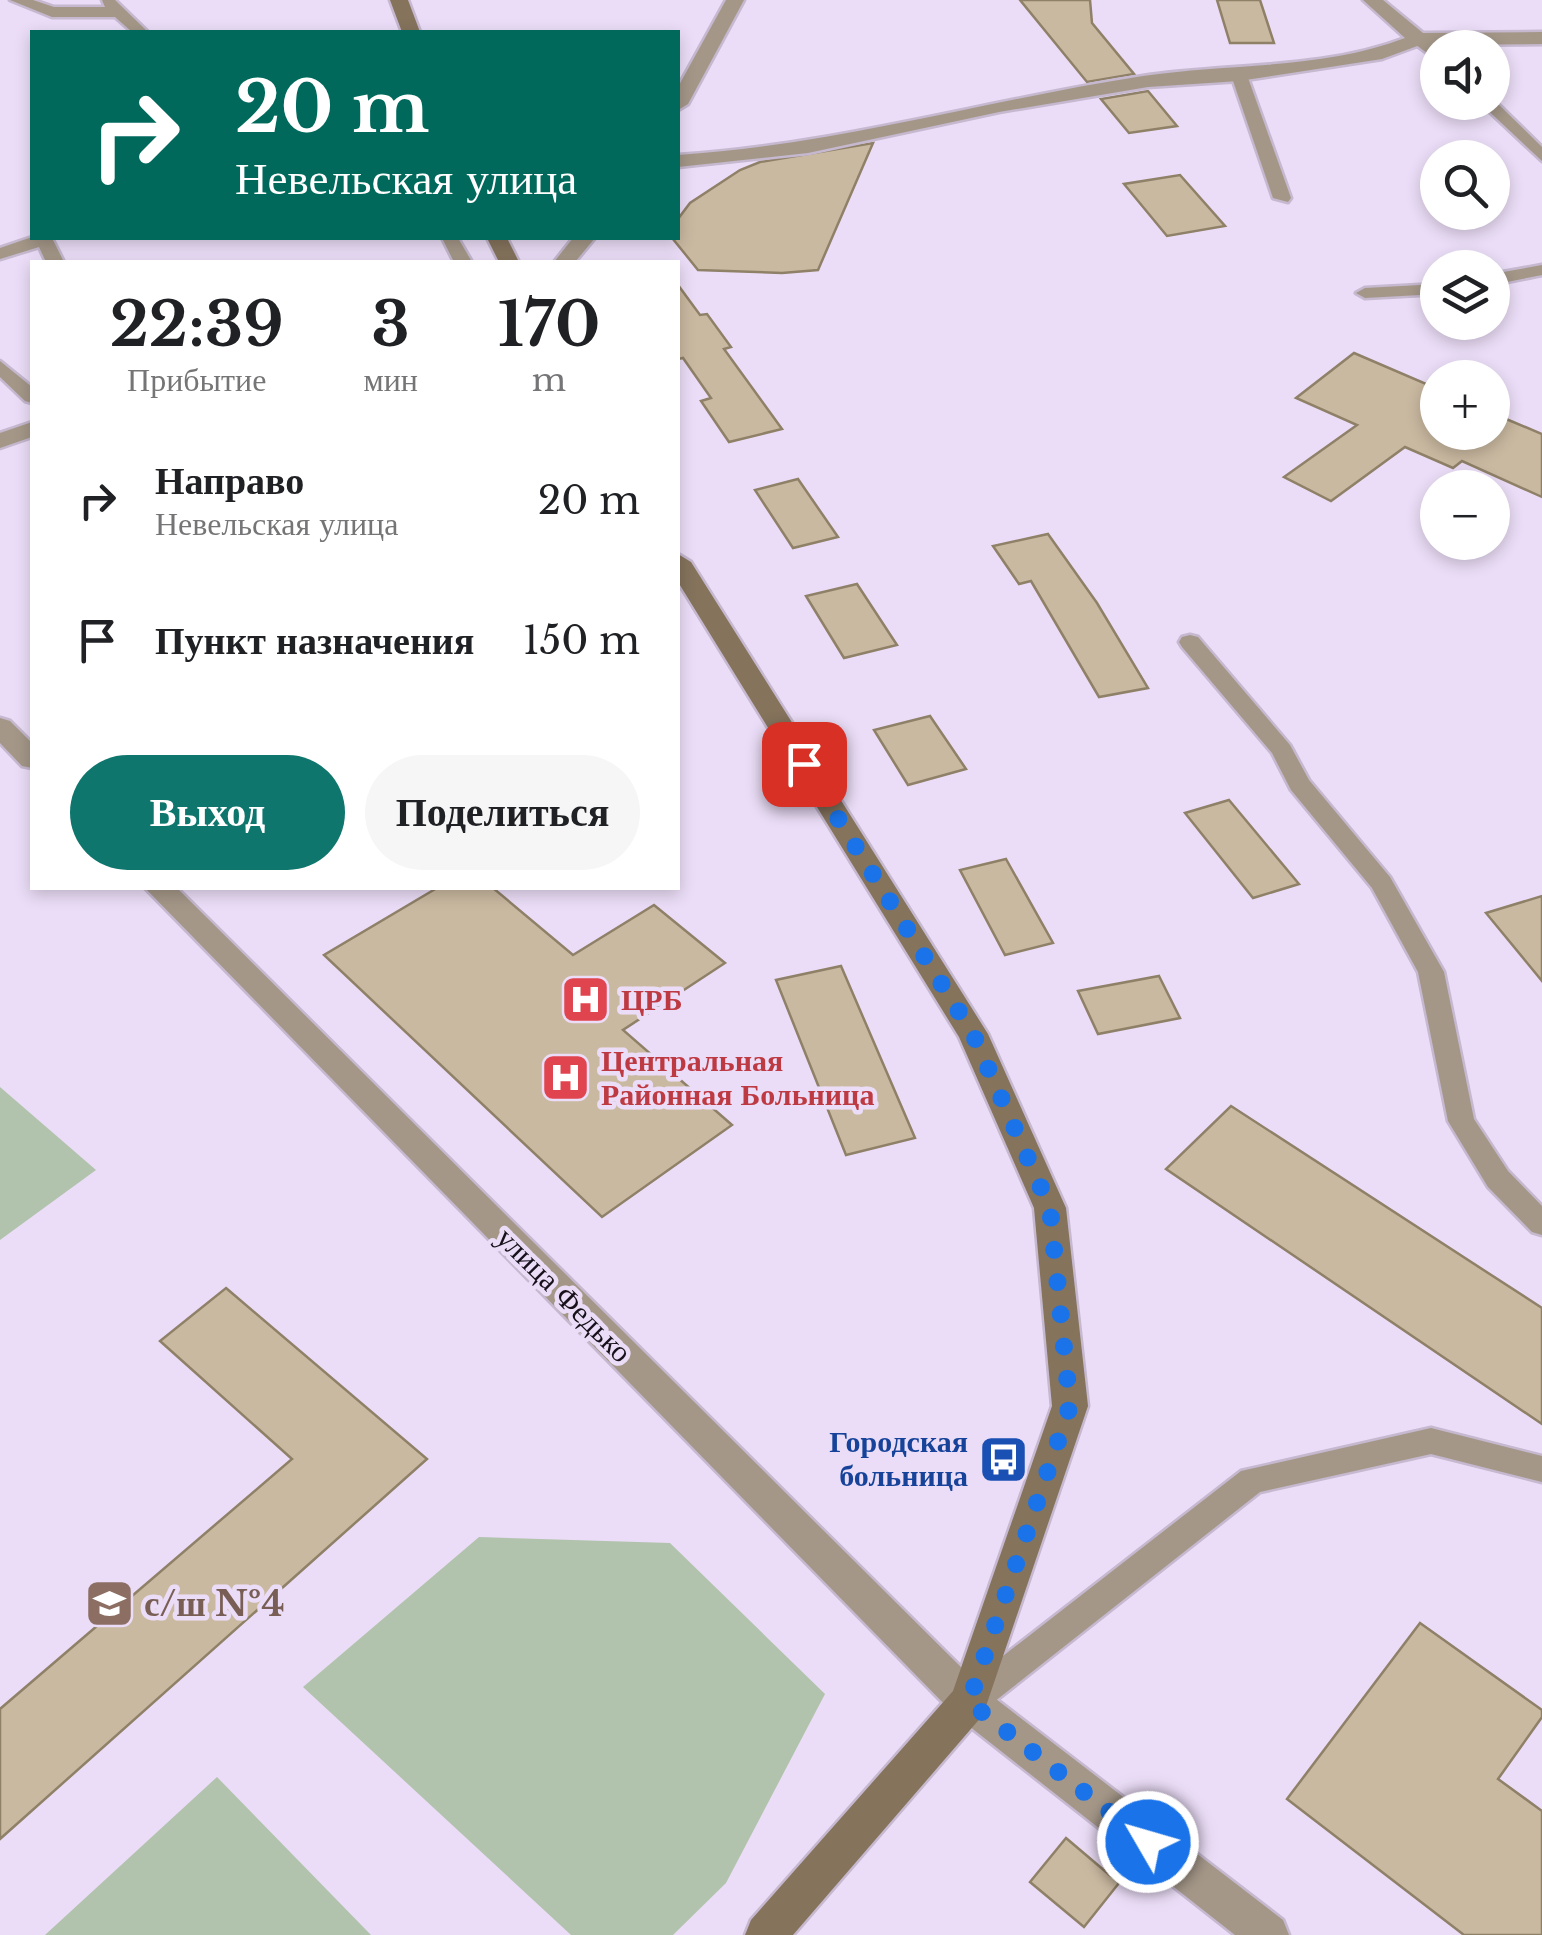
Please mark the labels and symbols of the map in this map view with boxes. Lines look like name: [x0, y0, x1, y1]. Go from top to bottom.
pin: [762, 722, 847, 807]
hospital icon: ЦРБ: [560, 974, 612, 1026]
place label: ЦРБ: [621, 981, 683, 1018]
place label: Центральная Районная Больница: [601, 1042, 874, 1113]
hospital icon: Центральная Районная Больница: [540, 1052, 592, 1104]
street label: улица Федько: [489, 1219, 640, 1370]
place label: Городская больница: [829, 1423, 968, 1494]
bus stop icon: Городская больница: [977, 1433, 1029, 1485]
school or university icon: с/ш №4: [83, 1578, 135, 1630]
place label: с/ш №4: [144, 1582, 285, 1625]
position arrow: [1096, 1790, 1200, 1894]

